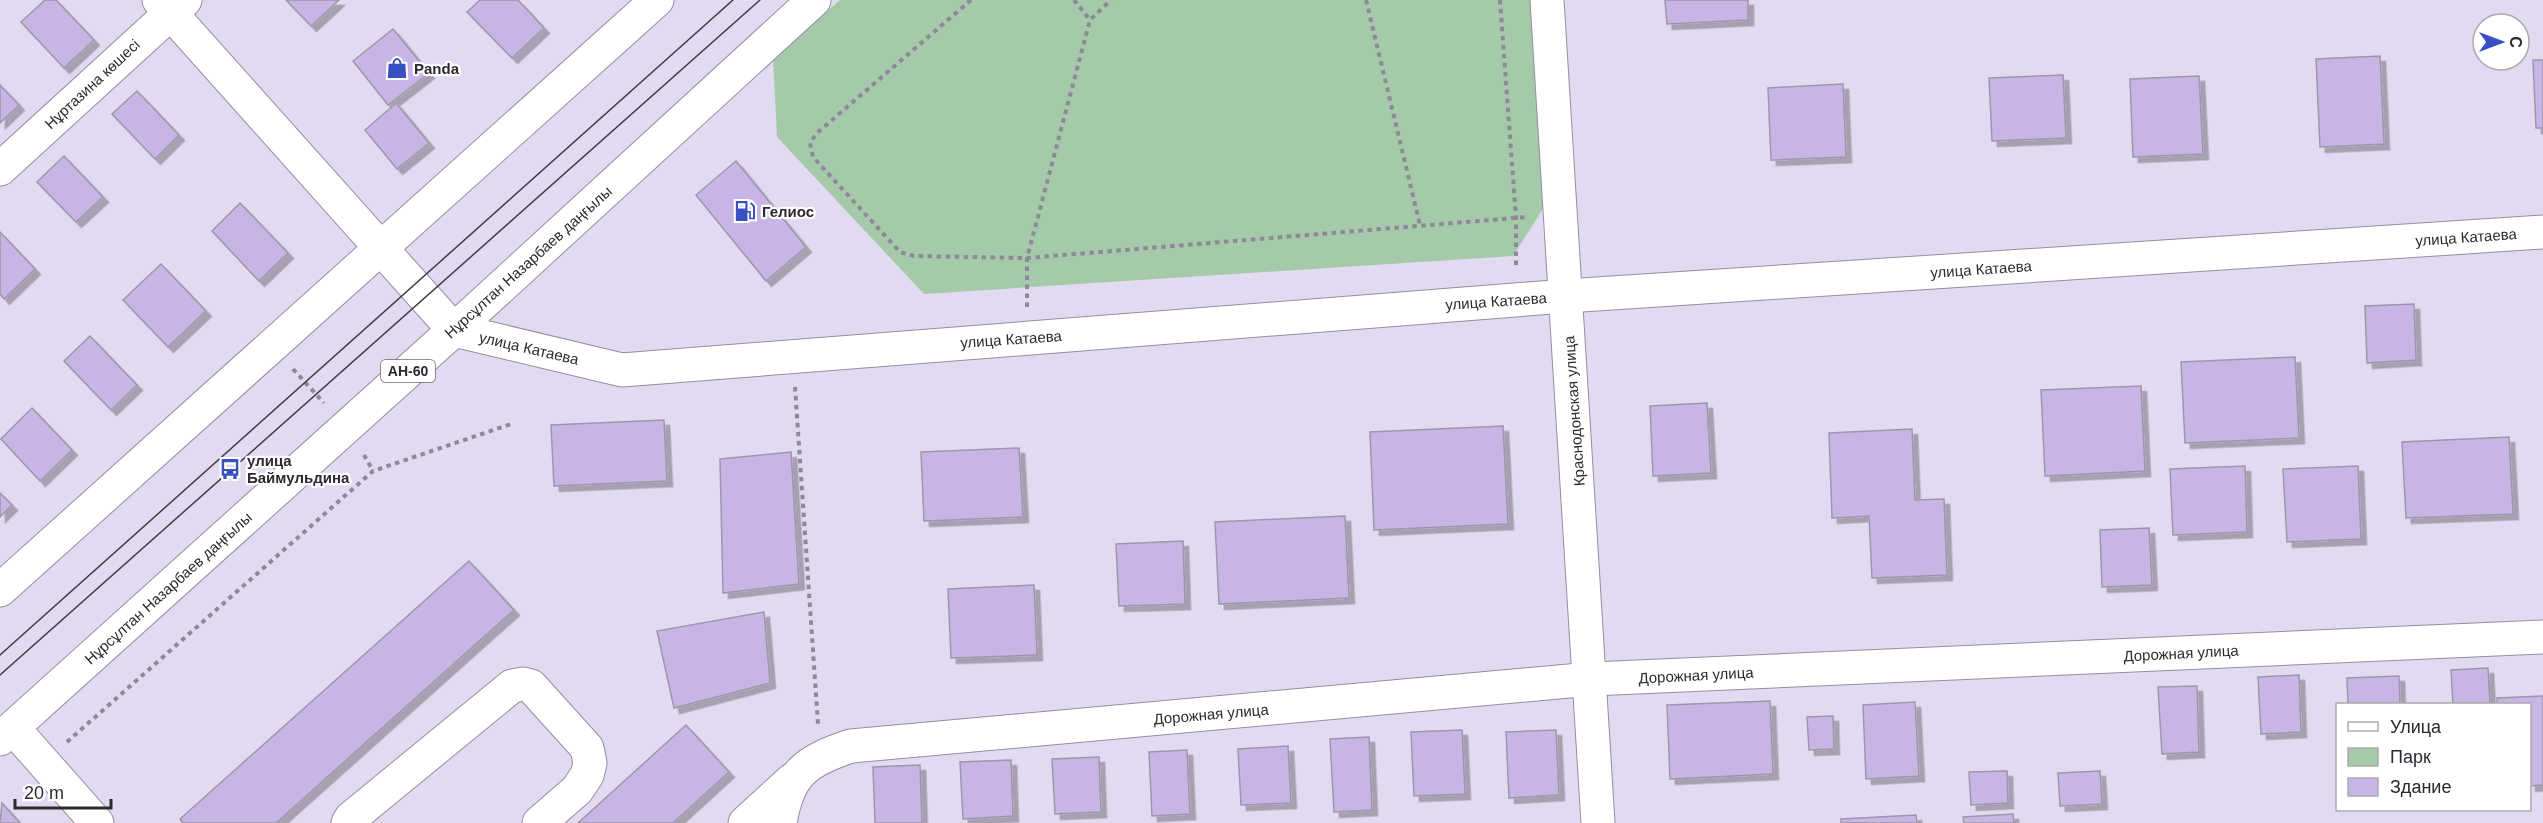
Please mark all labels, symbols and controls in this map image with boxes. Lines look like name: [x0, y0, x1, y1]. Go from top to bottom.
north arrow: [2471, 12, 2531, 72]
street label: Нұртазина көшесі: [41, 36, 143, 132]
text: С: [2507, 36, 2524, 48]
shop icon: Panda: [385, 56, 409, 80]
place label: Panda: [414, 60, 460, 77]
street label: Нұрсұлтан Назарбаев даңғылы: [441, 183, 615, 341]
fuel station icon: Гелиос: [733, 199, 757, 223]
place label: Гелиос: [762, 203, 814, 220]
street label: улица Катаева: [2415, 225, 2518, 249]
street label: улица Катаева: [1930, 257, 2033, 281]
street label: улица Катаева: [1445, 289, 1548, 313]
street label: улица Катаева: [960, 327, 1063, 351]
street label: улица Катаева: [478, 328, 581, 368]
street label: Краснодонская улица: [1560, 335, 1588, 487]
road number: АН-60: [381, 360, 435, 382]
place label: улица Баймульдина: [247, 452, 350, 486]
bus stop icon: улица Баймульдина: [218, 457, 242, 481]
street label: Нұрсұлтан Назарбаев даңғылы: [81, 509, 255, 667]
street label: Дорожная улица: [2123, 641, 2240, 665]
street label: Дорожная улица: [1638, 663, 1755, 687]
street label: Дорожная улица: [1153, 700, 1270, 727]
legend: [2336, 703, 2531, 811]
text: Улица: [2390, 717, 2442, 737]
text: Парк: [2390, 747, 2431, 767]
scale bar: [15, 772, 111, 810]
text: Здание: [2390, 777, 2451, 797]
text: 20 m: [24, 783, 64, 803]

